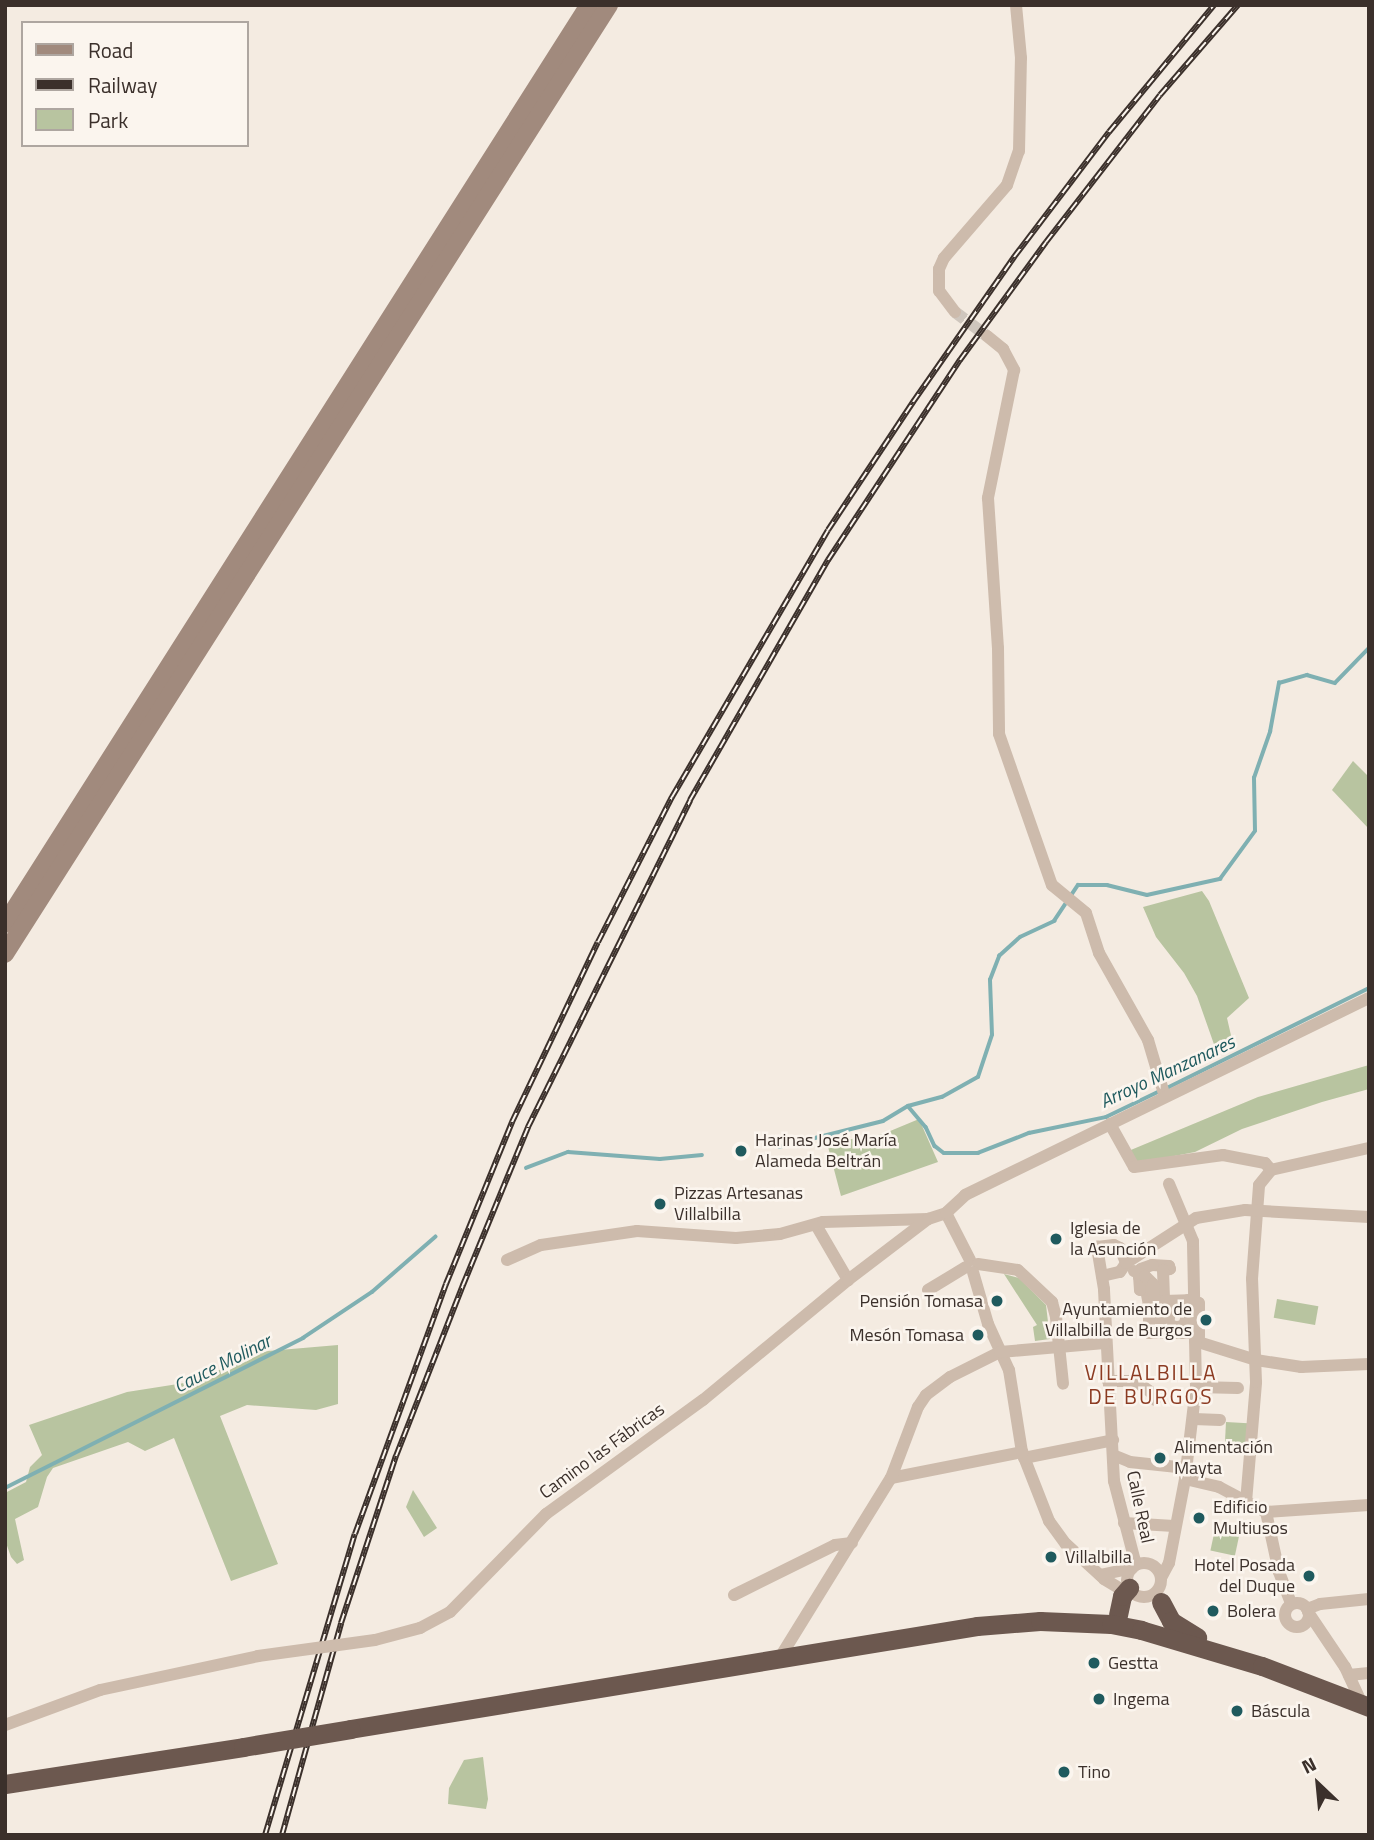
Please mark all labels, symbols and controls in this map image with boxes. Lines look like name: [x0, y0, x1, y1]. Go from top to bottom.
legend: [21, 21, 248, 147]
text: Road: [88, 34, 133, 66]
text: Railway: [88, 69, 157, 101]
text: Park: [88, 104, 128, 136]
water label: Arroyo Manzanares: [1096, 1030, 1238, 1112]
place label: Harinas José María Alameda Beltrán: [755, 1130, 897, 1172]
marker: Harinas José María Alameda Beltrán: [733, 1143, 749, 1159]
place label: Pizzas Artesanas Villalbilla: [674, 1183, 803, 1226]
marker: Pizzas Artesanas Villalbilla: [652, 1196, 668, 1212]
place label: Iglesia de la Asunción: [1070, 1218, 1156, 1260]
marker: Iglesia de la Asunción: [1048, 1231, 1064, 1247]
place label: Pensión Tomasa: [859, 1290, 983, 1312]
marker: Pensión Tomasa: [989, 1293, 1005, 1309]
place label: Ayuntamiento de Villalbilla de Burgos: [1045, 1299, 1192, 1342]
marker: Ayuntamiento de Villalbilla de Burgos: [1198, 1312, 1214, 1328]
place label: Mesón Tomasa: [850, 1324, 964, 1346]
marker: Mesón Tomasa: [970, 1327, 986, 1343]
water label: Cauce Molinar: [170, 1329, 274, 1397]
district label: VILLALBILLA DE BURGOS: [1086, 1359, 1216, 1409]
street label: Camino las Fábricas: [535, 1398, 669, 1504]
place label: Alimentación Mayta: [1174, 1437, 1273, 1480]
marker: Alimentación Mayta: [1152, 1450, 1168, 1466]
street label: Calle Real: [1122, 1469, 1158, 1545]
place label: Edificio Multiusos: [1213, 1497, 1288, 1540]
marker: Edificio Multiusos: [1191, 1510, 1207, 1526]
place label: Villalbilla: [1065, 1546, 1132, 1568]
marker: Villalbilla: [1043, 1549, 1059, 1565]
place label: Hotel Posada del Duque: [1194, 1555, 1295, 1598]
marker: Hotel Posada del Duque: [1301, 1568, 1317, 1584]
place label: Bolera: [1227, 1600, 1276, 1622]
marker: Bolera: [1205, 1603, 1221, 1619]
place label: Gestta: [1108, 1652, 1158, 1674]
marker: Gestta: [1086, 1655, 1102, 1671]
place label: Ingema: [1113, 1688, 1170, 1710]
marker: Ingema: [1091, 1691, 1107, 1707]
place label: Báscula: [1251, 1700, 1310, 1722]
marker: Báscula: [1229, 1703, 1245, 1719]
north arrow: [1283, 1749, 1353, 1819]
text: N: [1296, 1749, 1321, 1781]
place label: Tino: [1078, 1761, 1111, 1783]
marker: Tino: [1056, 1764, 1072, 1780]

